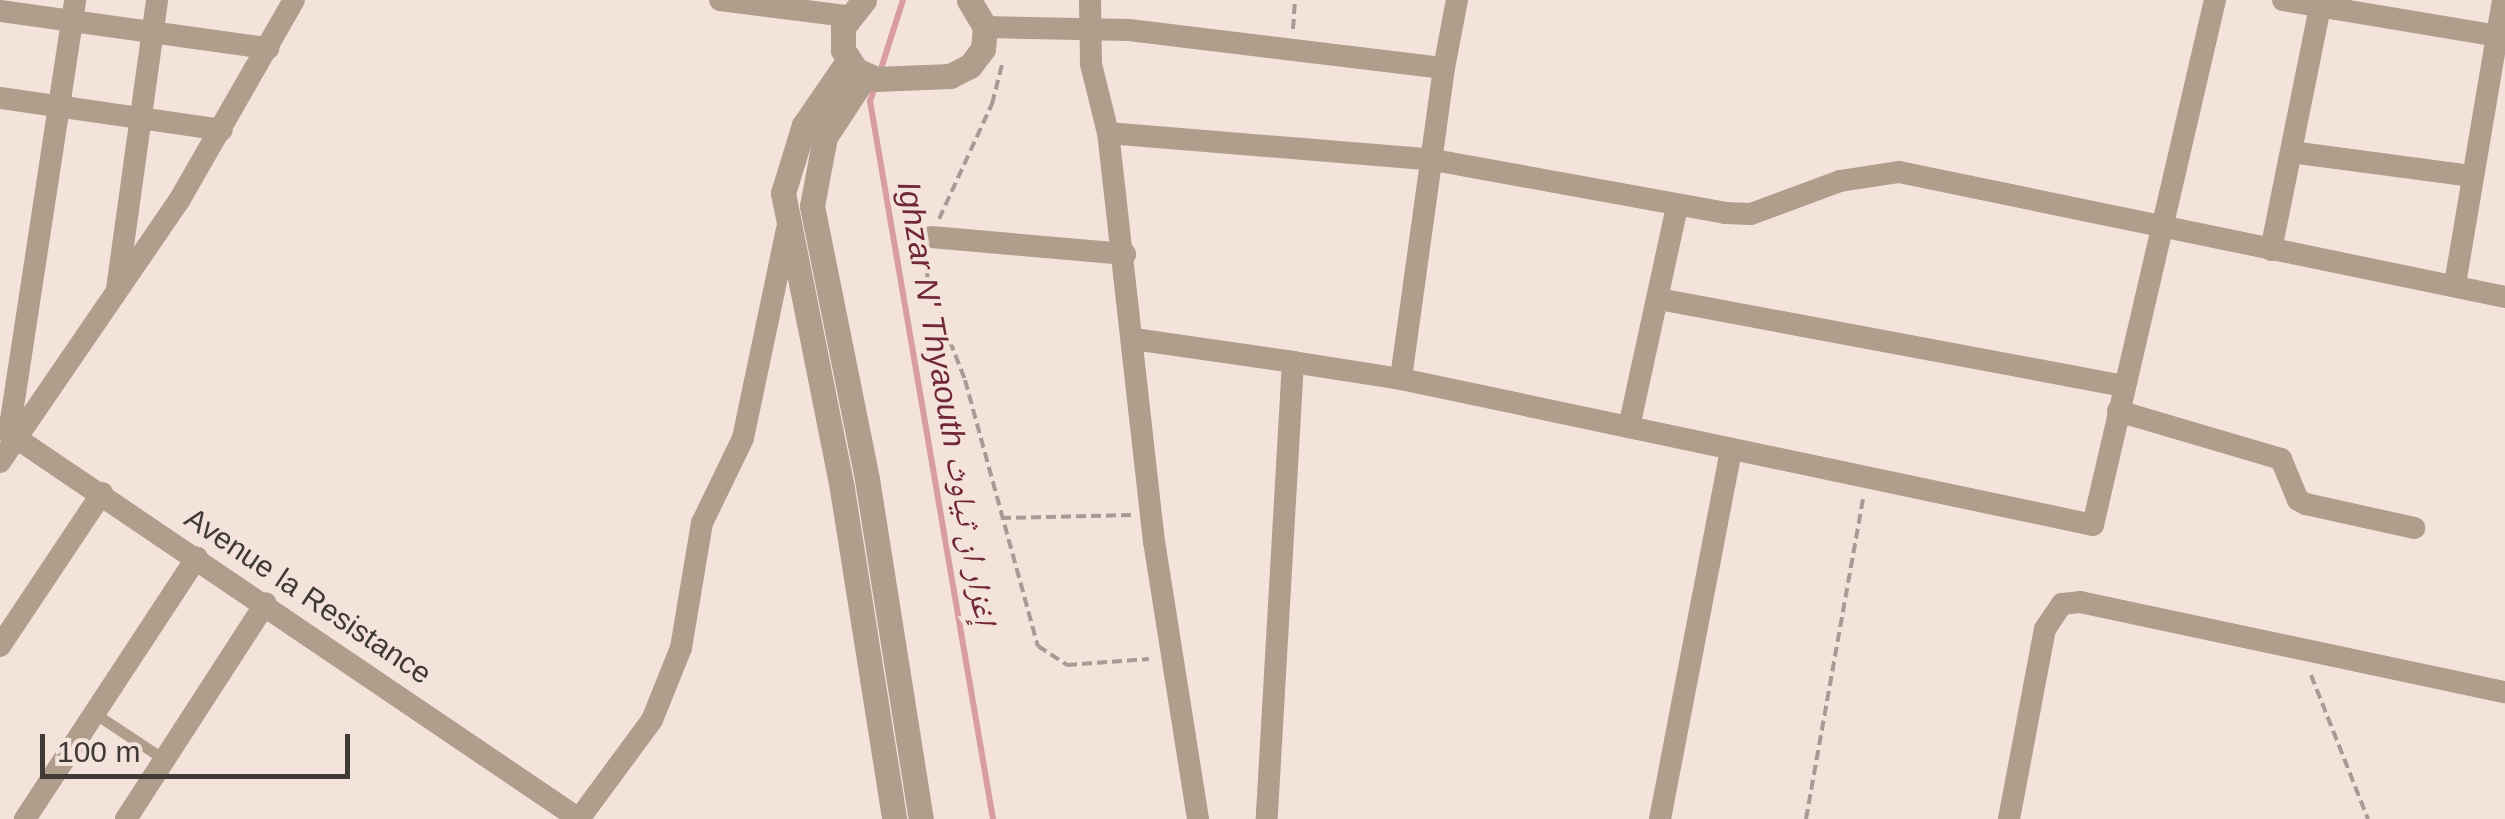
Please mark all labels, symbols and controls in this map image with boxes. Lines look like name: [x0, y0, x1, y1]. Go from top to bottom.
water label: Ighzar N' Thyaouth إغزار ان ثياوث: [889, 178, 1005, 628]
street label: Avenue la Resistance: [178, 500, 438, 692]
scale bar: [45, 714, 355, 776]
text: 100 m: [57, 735, 140, 768]

